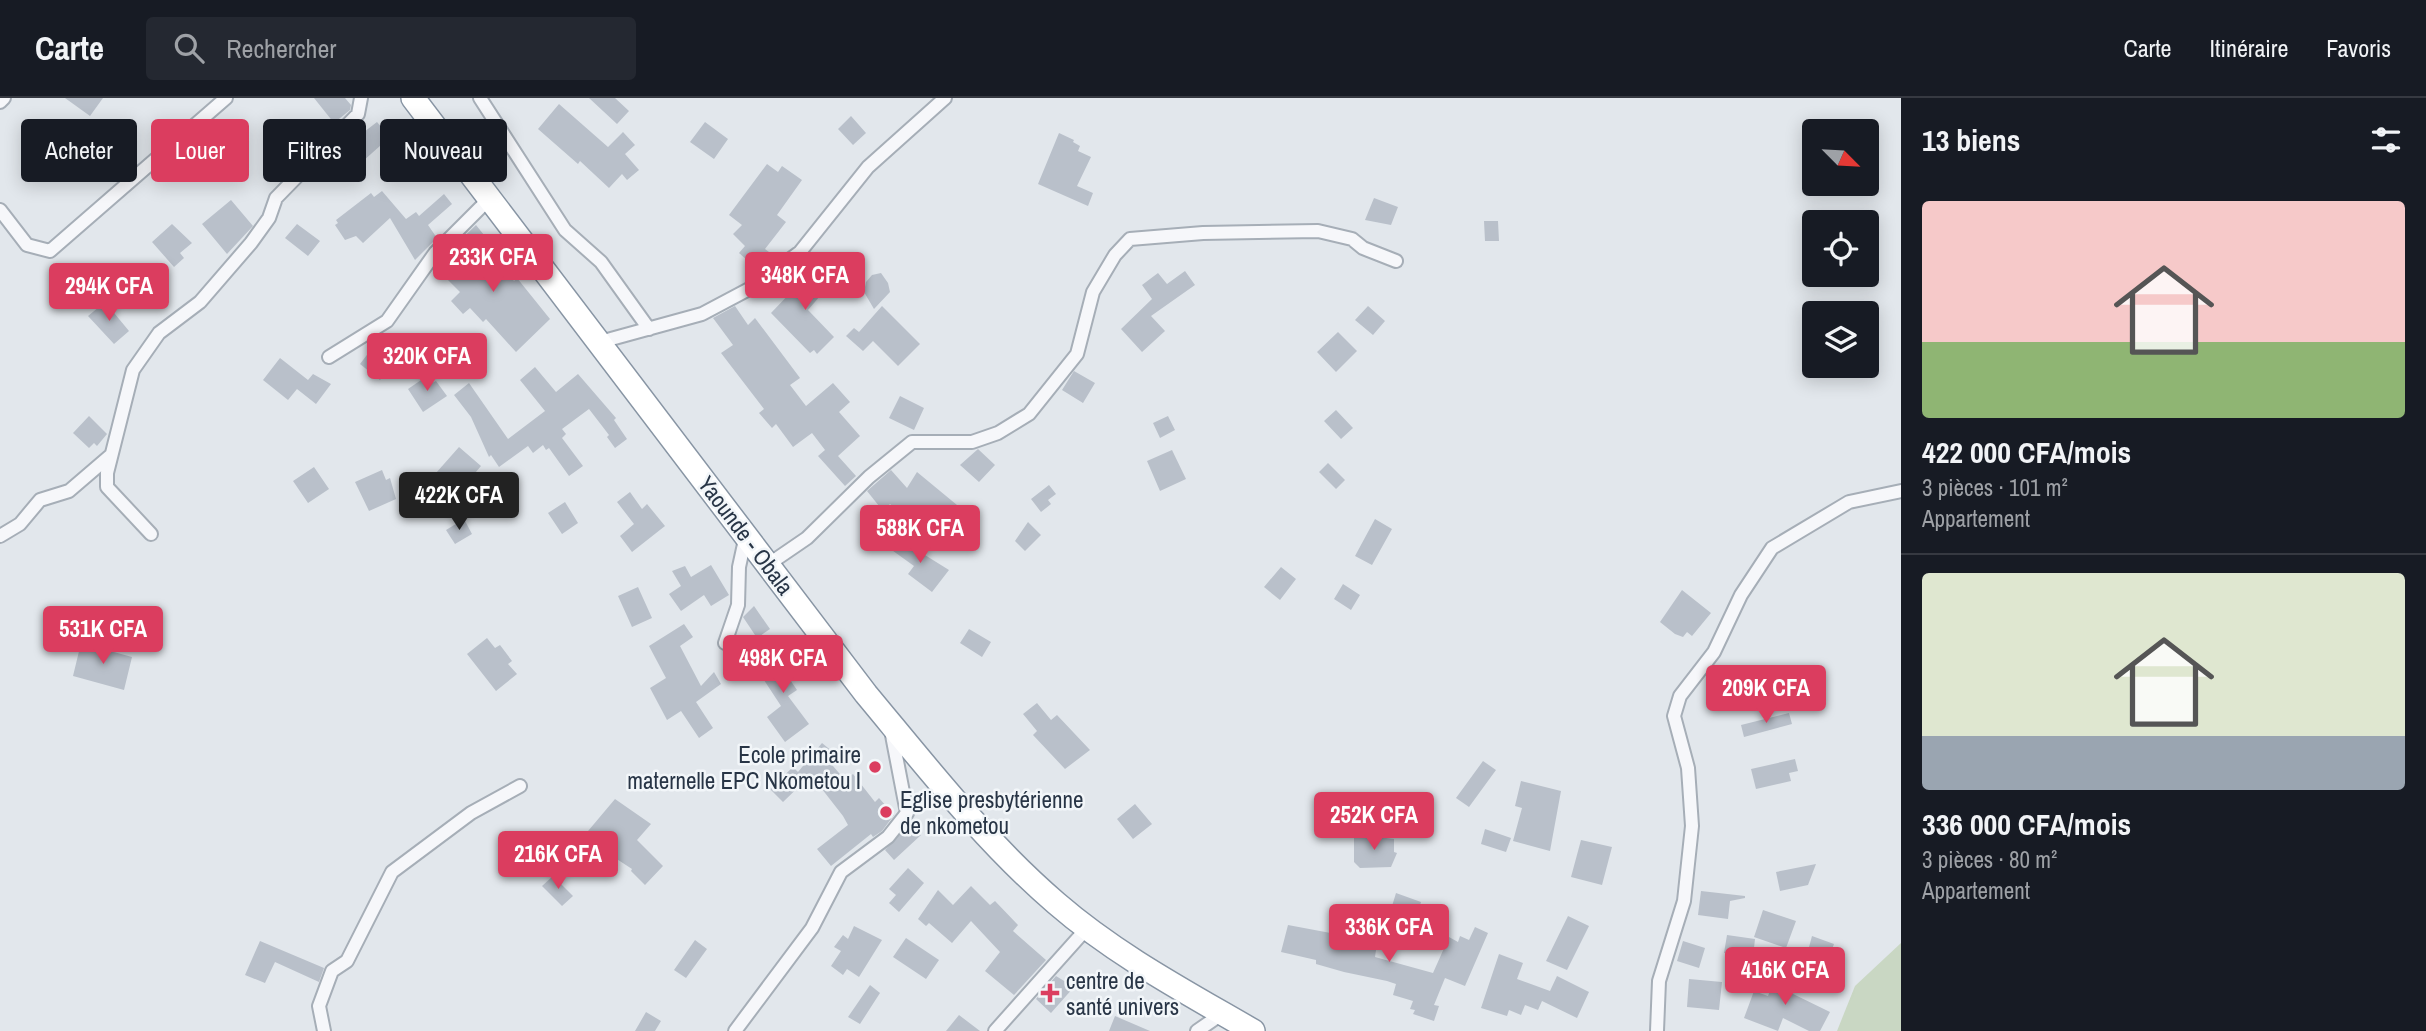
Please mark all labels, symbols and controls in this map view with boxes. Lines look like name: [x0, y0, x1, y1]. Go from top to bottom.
search box: [146, 17, 636, 80]
text: Carte: [35, 26, 104, 70]
icon: search: [170, 29, 208, 67]
text: Rechercher: [226, 31, 336, 66]
text: Carte: [2123, 32, 2172, 64]
text: Itinéraire: [2210, 32, 2288, 64]
text: Favoris: [2326, 32, 2391, 64]
chip: Acheter: [21, 119, 137, 182]
chip: Louer: [151, 119, 249, 182]
chip: Filtres: [263, 119, 366, 182]
chip: Nouveau: [380, 119, 507, 182]
north arrow: [1802, 119, 1880, 196]
map controls: [1802, 119, 1879, 378]
text: 13 biens: [1922, 120, 2020, 160]
icon: filters: [2367, 121, 2405, 159]
button: locate: [1802, 210, 1879, 287]
pin: 233K CFA: [421, 234, 565, 294]
text: 233K CFA: [449, 241, 537, 272]
icon: home: [2101, 247, 2227, 373]
pin: 348K CFA: [733, 252, 877, 312]
text: 348K CFA: [761, 259, 849, 290]
pin: 294K CFA: [37, 264, 181, 323]
text: 294K CFA: [65, 270, 153, 301]
button: layers: [1802, 301, 1879, 378]
pin: 320K CFA: [355, 334, 499, 393]
text: 320K CFA: [383, 340, 471, 371]
text: 422 000 CFA/mois: [1922, 432, 2131, 472]
street label: Yaounde - Obala: [691, 469, 801, 601]
pin: 422K CFA: [387, 472, 531, 532]
text: 3 pièces · 101 m²: [1922, 472, 2068, 503]
text: 422K CFA: [415, 479, 503, 510]
text: Appartement: [1922, 503, 2030, 534]
pin: 588K CFA: [848, 505, 992, 565]
text: 588K CFA: [876, 512, 964, 543]
pin: 531K CFA: [31, 606, 175, 666]
text: 531K CFA: [59, 613, 147, 644]
icon: home: [2101, 619, 2227, 745]
pin: 498K CFA: [711, 636, 855, 695]
text: 498K CFA: [739, 642, 827, 673]
pin: 209K CFA: [1694, 666, 1838, 725]
text: 209K CFA: [1722, 672, 1810, 703]
place label: Ecole primaire maternelle EPC Nkometou I: [627, 739, 861, 796]
marker: Ecole primaire maternelle EPC Nkometou I: [867, 759, 883, 775]
place label: Eglise presbytérienne de nkometou: [900, 784, 1083, 841]
pin: 252K CFA: [1302, 792, 1446, 852]
text: 252K CFA: [1330, 799, 1418, 830]
marker: Eglise presbytérienne de nkometou: [878, 804, 894, 820]
text: 336 000 CFA/mois: [1922, 804, 2131, 844]
pin: 216K CFA: [486, 832, 630, 891]
text: 216K CFA: [514, 838, 602, 869]
text: 3 pièces · 80 m²: [1922, 844, 2057, 875]
text: Appartement: [1922, 875, 2030, 906]
pin: 336K CFA: [1317, 904, 1461, 964]
text: 336K CFA: [1345, 911, 1433, 942]
pin: 416K CFA: [1713, 948, 1857, 1007]
text: 416K CFA: [1741, 954, 1829, 985]
place label: centre de santé univers: [1066, 965, 1179, 1022]
marker: centre de santé univers: [1040, 983, 1060, 1003]

